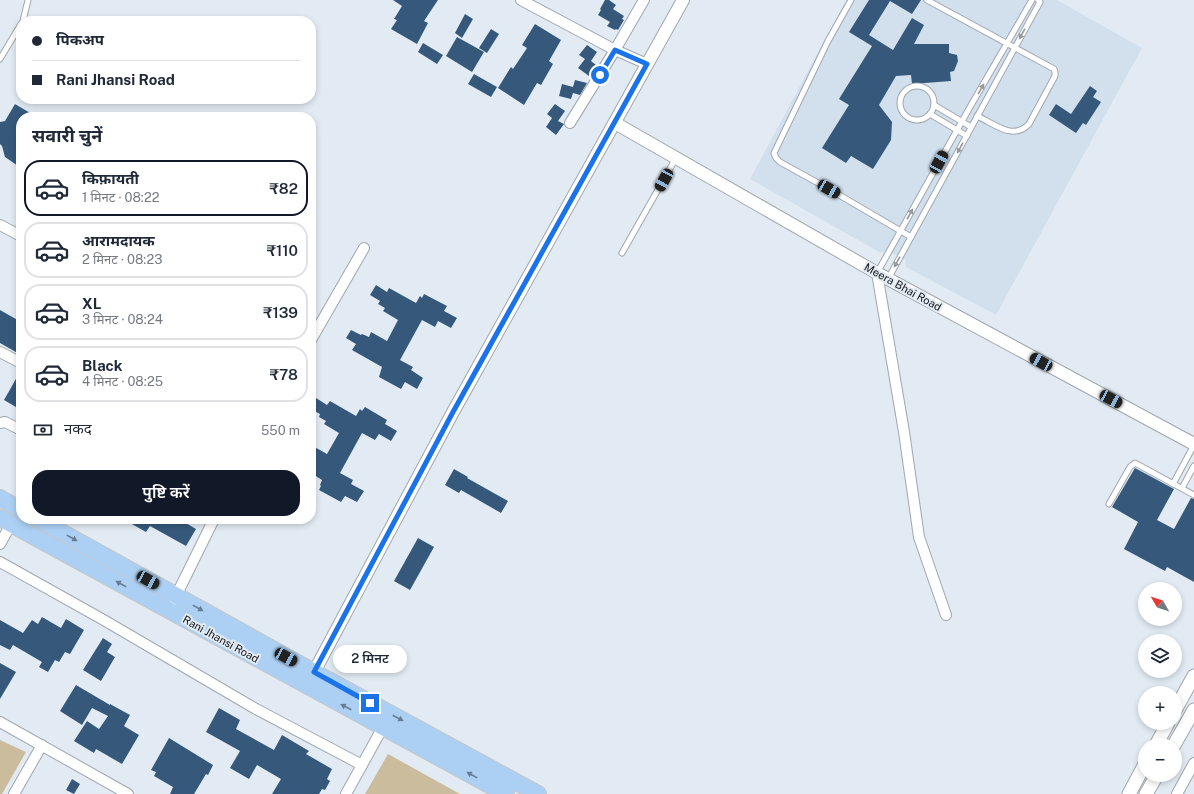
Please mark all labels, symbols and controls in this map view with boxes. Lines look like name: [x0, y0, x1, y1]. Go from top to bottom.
one-way arrow: [1019, 28, 1025, 40]
text: पिकअप: [56, 31, 104, 48]
route start: [591, 66, 609, 84]
text: Rani Jhansi Road: [56, 71, 175, 88]
one-way arrow: [977, 83, 984, 95]
text: सवारी चुनें: [32, 125, 102, 146]
one-way arrow: [956, 142, 963, 154]
car: [928, 149, 950, 175]
car: [653, 167, 675, 193]
icon: car: [34, 170, 70, 206]
text: किफ़ायती: [82, 170, 139, 187]
car: [816, 178, 842, 200]
text: ₹82: [270, 180, 298, 197]
text: 1 मिनट · 08:22: [82, 190, 160, 205]
one-way arrow: [906, 208, 913, 220]
icon: car: [34, 232, 70, 268]
text: आरामदायक: [82, 232, 155, 249]
text: ₹110: [267, 242, 298, 259]
text: 2 मिनट · 08:23: [82, 252, 162, 267]
one-way arrow: [894, 256, 901, 268]
street label: Meera Bhai Road: [862, 261, 944, 313]
icon: car: [34, 294, 70, 330]
text: XL: [82, 295, 101, 312]
text: ₹139: [263, 304, 298, 321]
text: 3 मिनट · 08:24: [82, 312, 163, 327]
car: [1028, 351, 1054, 373]
icon: car: [34, 356, 70, 392]
text: Black: [82, 357, 122, 374]
text: ₹78: [270, 366, 298, 383]
text: 4 मिनट · 08:25: [82, 374, 163, 389]
car: [1098, 388, 1124, 410]
icon: cash: [32, 419, 54, 441]
text: नकद: [64, 420, 92, 437]
text: 550 m: [261, 423, 300, 438]
button: पुष्टि करें: [32, 470, 300, 516]
one-way arrow: [66, 535, 78, 541]
car: [135, 569, 161, 591]
one-way arrow: [115, 580, 127, 587]
north arrow: [1138, 582, 1182, 626]
map controls: [1138, 582, 1182, 782]
one-way arrow: [192, 605, 204, 611]
street label: Rani Jhansi Road: [181, 613, 261, 665]
button: layers: [1138, 634, 1182, 678]
callout: 2 मिनट: [333, 645, 407, 673]
car: [273, 646, 299, 668]
text: 2 मिनट: [351, 651, 389, 666]
button: +: [1138, 686, 1182, 730]
route end: [361, 694, 379, 712]
one-way arrow: [340, 703, 352, 710]
one-way arrow: [392, 715, 403, 721]
button: −: [1138, 738, 1182, 782]
one-way arrow: [466, 772, 478, 779]

